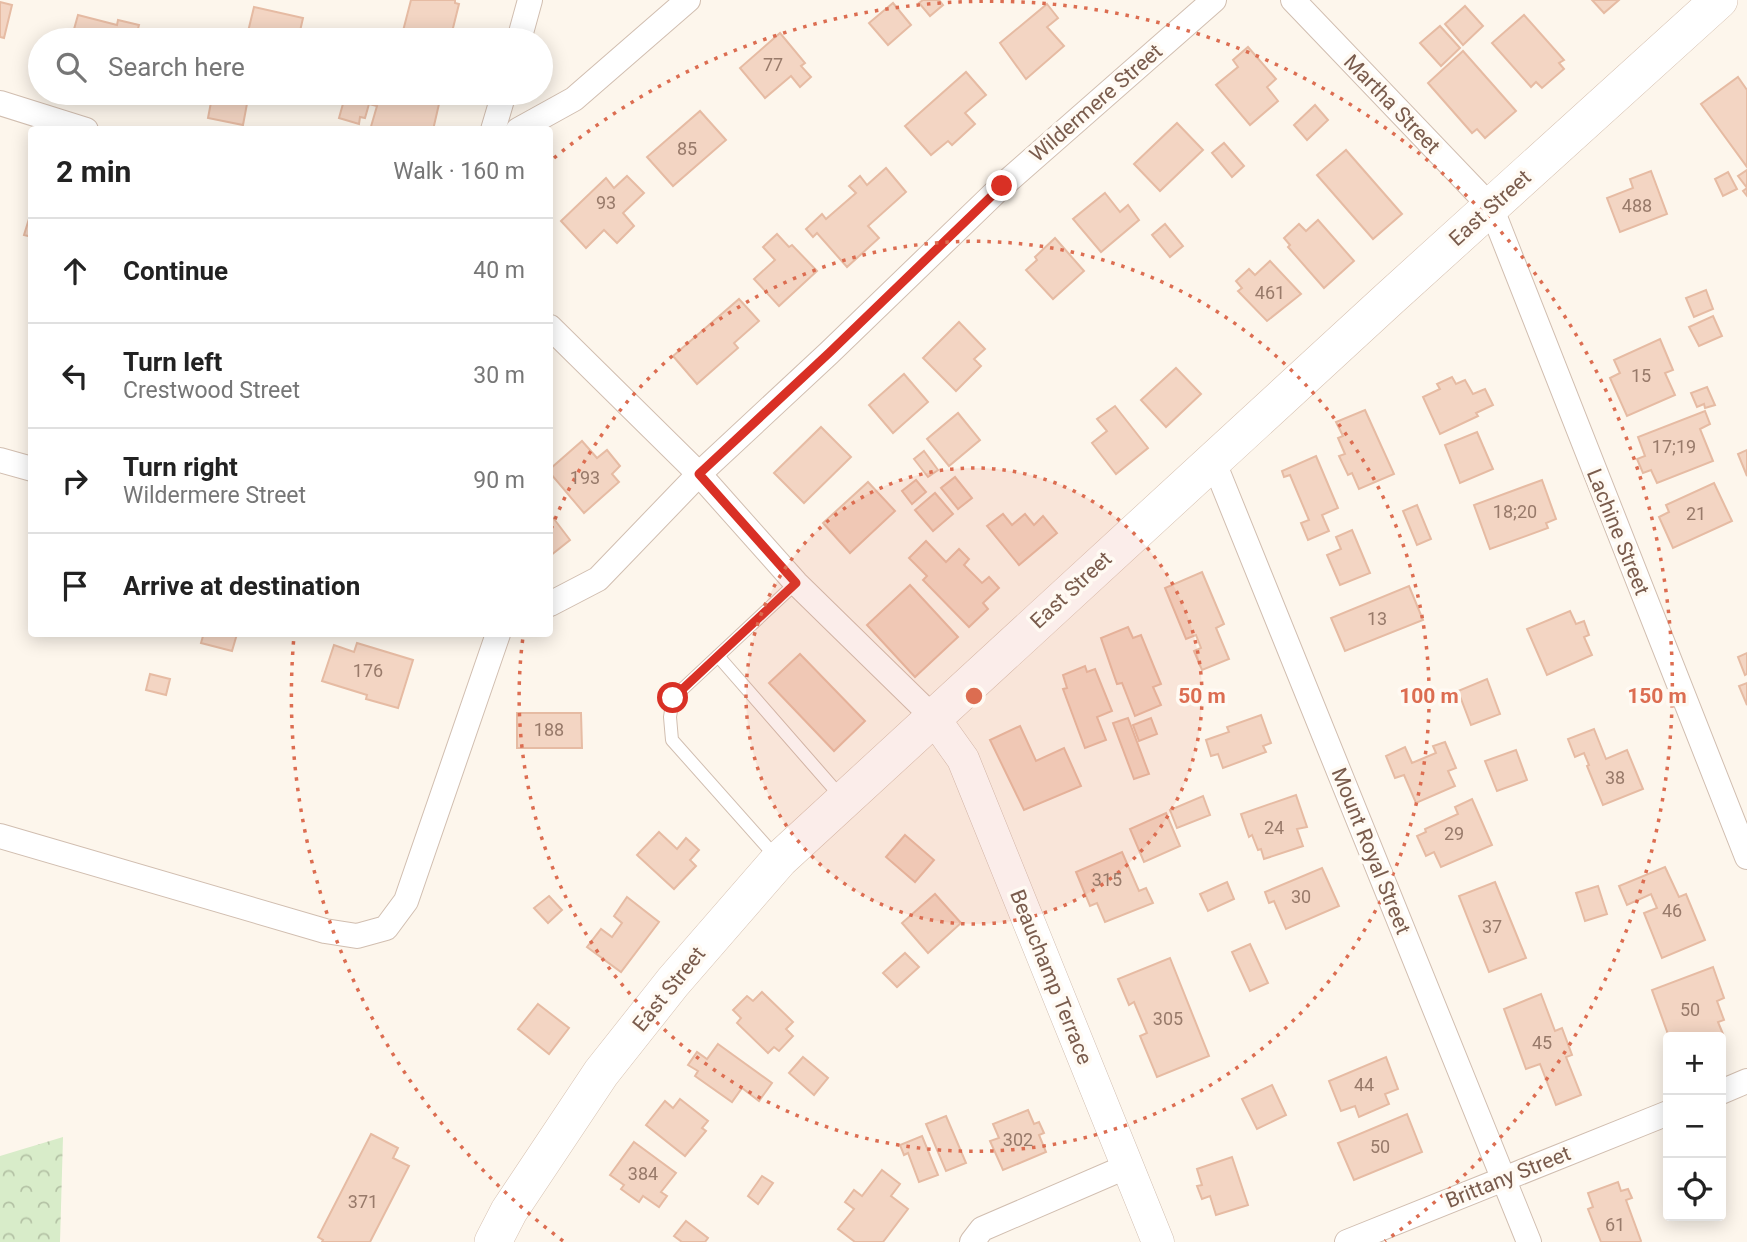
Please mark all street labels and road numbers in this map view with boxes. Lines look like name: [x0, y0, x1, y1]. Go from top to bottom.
street label: Wildermere Street: [1025, 39, 1167, 167]
street label: Martha Street: [1339, 50, 1445, 158]
street label: East Street: [1444, 165, 1536, 251]
street label: Lachine Street: [1582, 465, 1654, 599]
street label: East Street: [1026, 546, 1116, 633]
street label: Mount Royal Street: [1327, 764, 1415, 938]
street label: Beauchamp Terrace: [1005, 886, 1097, 1068]
street label: East Street: [628, 942, 710, 1036]
street label: Brittany Street: [1442, 1141, 1574, 1213]

